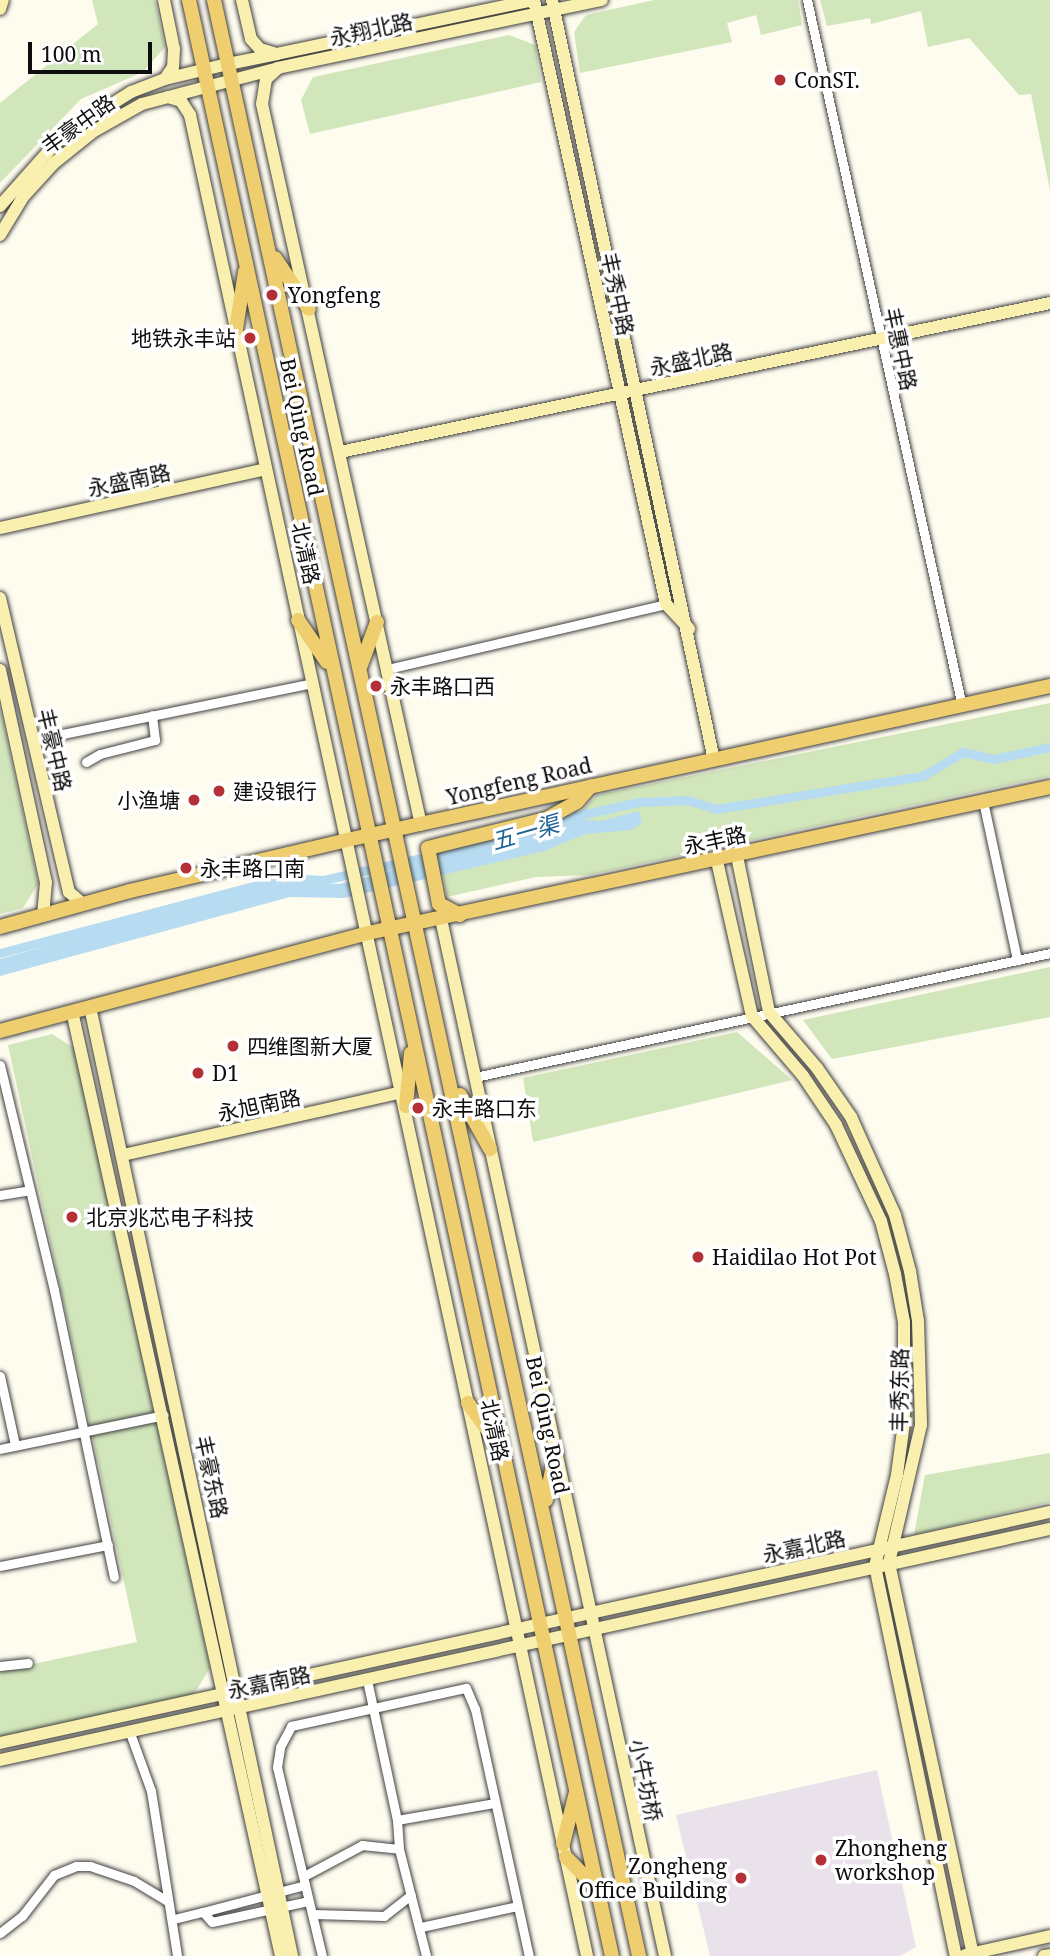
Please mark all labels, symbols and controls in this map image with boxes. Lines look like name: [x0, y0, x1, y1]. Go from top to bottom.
street label: 永翔北路: [327, 8, 415, 50]
scale bar: [32, 28, 156, 72]
text: 100 m: [41, 40, 102, 68]
place label: ConST.: [794, 67, 860, 93]
marker: ConST.: [772, 72, 788, 88]
street label: 丰豪中路: [37, 89, 119, 159]
street label: 丰秀中路: [597, 250, 639, 338]
place label: Yongfeng: [288, 282, 380, 308]
marker: Yongfeng: [262, 285, 282, 305]
street label: 丰惠中路: [880, 305, 922, 393]
place label: 地铁永丰站: [131, 325, 236, 351]
marker: 地铁永丰站: [242, 330, 258, 346]
street label: 永盛北路: [647, 338, 735, 380]
street label: Bei Qing Road: [275, 356, 329, 498]
street label: 永盛南路: [85, 459, 173, 501]
street label: 北清路: [287, 520, 325, 586]
place label: 永丰路口西: [390, 673, 495, 699]
marker: 永丰路口西: [368, 678, 384, 694]
street label: 丰豪中路: [33, 706, 77, 794]
street label: Yongfeng Road: [444, 752, 594, 810]
place label: 建设银行: [233, 778, 317, 804]
marker: 建设银行: [211, 783, 227, 799]
place label: 小渔塘: [117, 787, 180, 813]
marker: 小渔塘: [186, 792, 202, 808]
water label: 五一渠: [488, 809, 562, 855]
street label: 永丰路: [682, 821, 748, 859]
place label: 永丰路口南: [200, 855, 305, 881]
marker: 永丰路口南: [178, 860, 194, 876]
place label: 四维图新大厦: [247, 1033, 373, 1059]
marker: 四维图新大厦: [225, 1038, 241, 1054]
place label: D1: [212, 1060, 239, 1086]
marker: D1: [190, 1065, 206, 1081]
street label: 永旭南路: [215, 1084, 303, 1126]
place label: 永丰路口东: [432, 1095, 537, 1121]
marker: 永丰路口东: [410, 1100, 426, 1116]
place label: 北京兆芯电子科技: [86, 1204, 254, 1230]
marker: 北京兆芯电子科技: [64, 1209, 80, 1225]
place label: Haidilao Hot Pot: [712, 1244, 877, 1270]
marker: Haidilao Hot Pot: [690, 1249, 706, 1265]
street label: 丰秀东路: [886, 1348, 912, 1432]
street label: Bei Qing Road: [521, 1354, 575, 1496]
street label: 北清路: [476, 1397, 514, 1463]
street label: 丰豪东路: [191, 1433, 233, 1521]
street label: 永嘉北路: [760, 1525, 848, 1567]
street label: 永嘉南路: [225, 1661, 313, 1703]
street label: 小牛坊桥: [625, 1736, 667, 1824]
place label: Zhongheng workshop: [835, 1835, 947, 1885]
marker: Zhongheng workshop: [813, 1852, 829, 1868]
place label: Zongheng Office Building: [579, 1853, 727, 1903]
marker: Zongheng Office Building: [733, 1870, 749, 1886]

